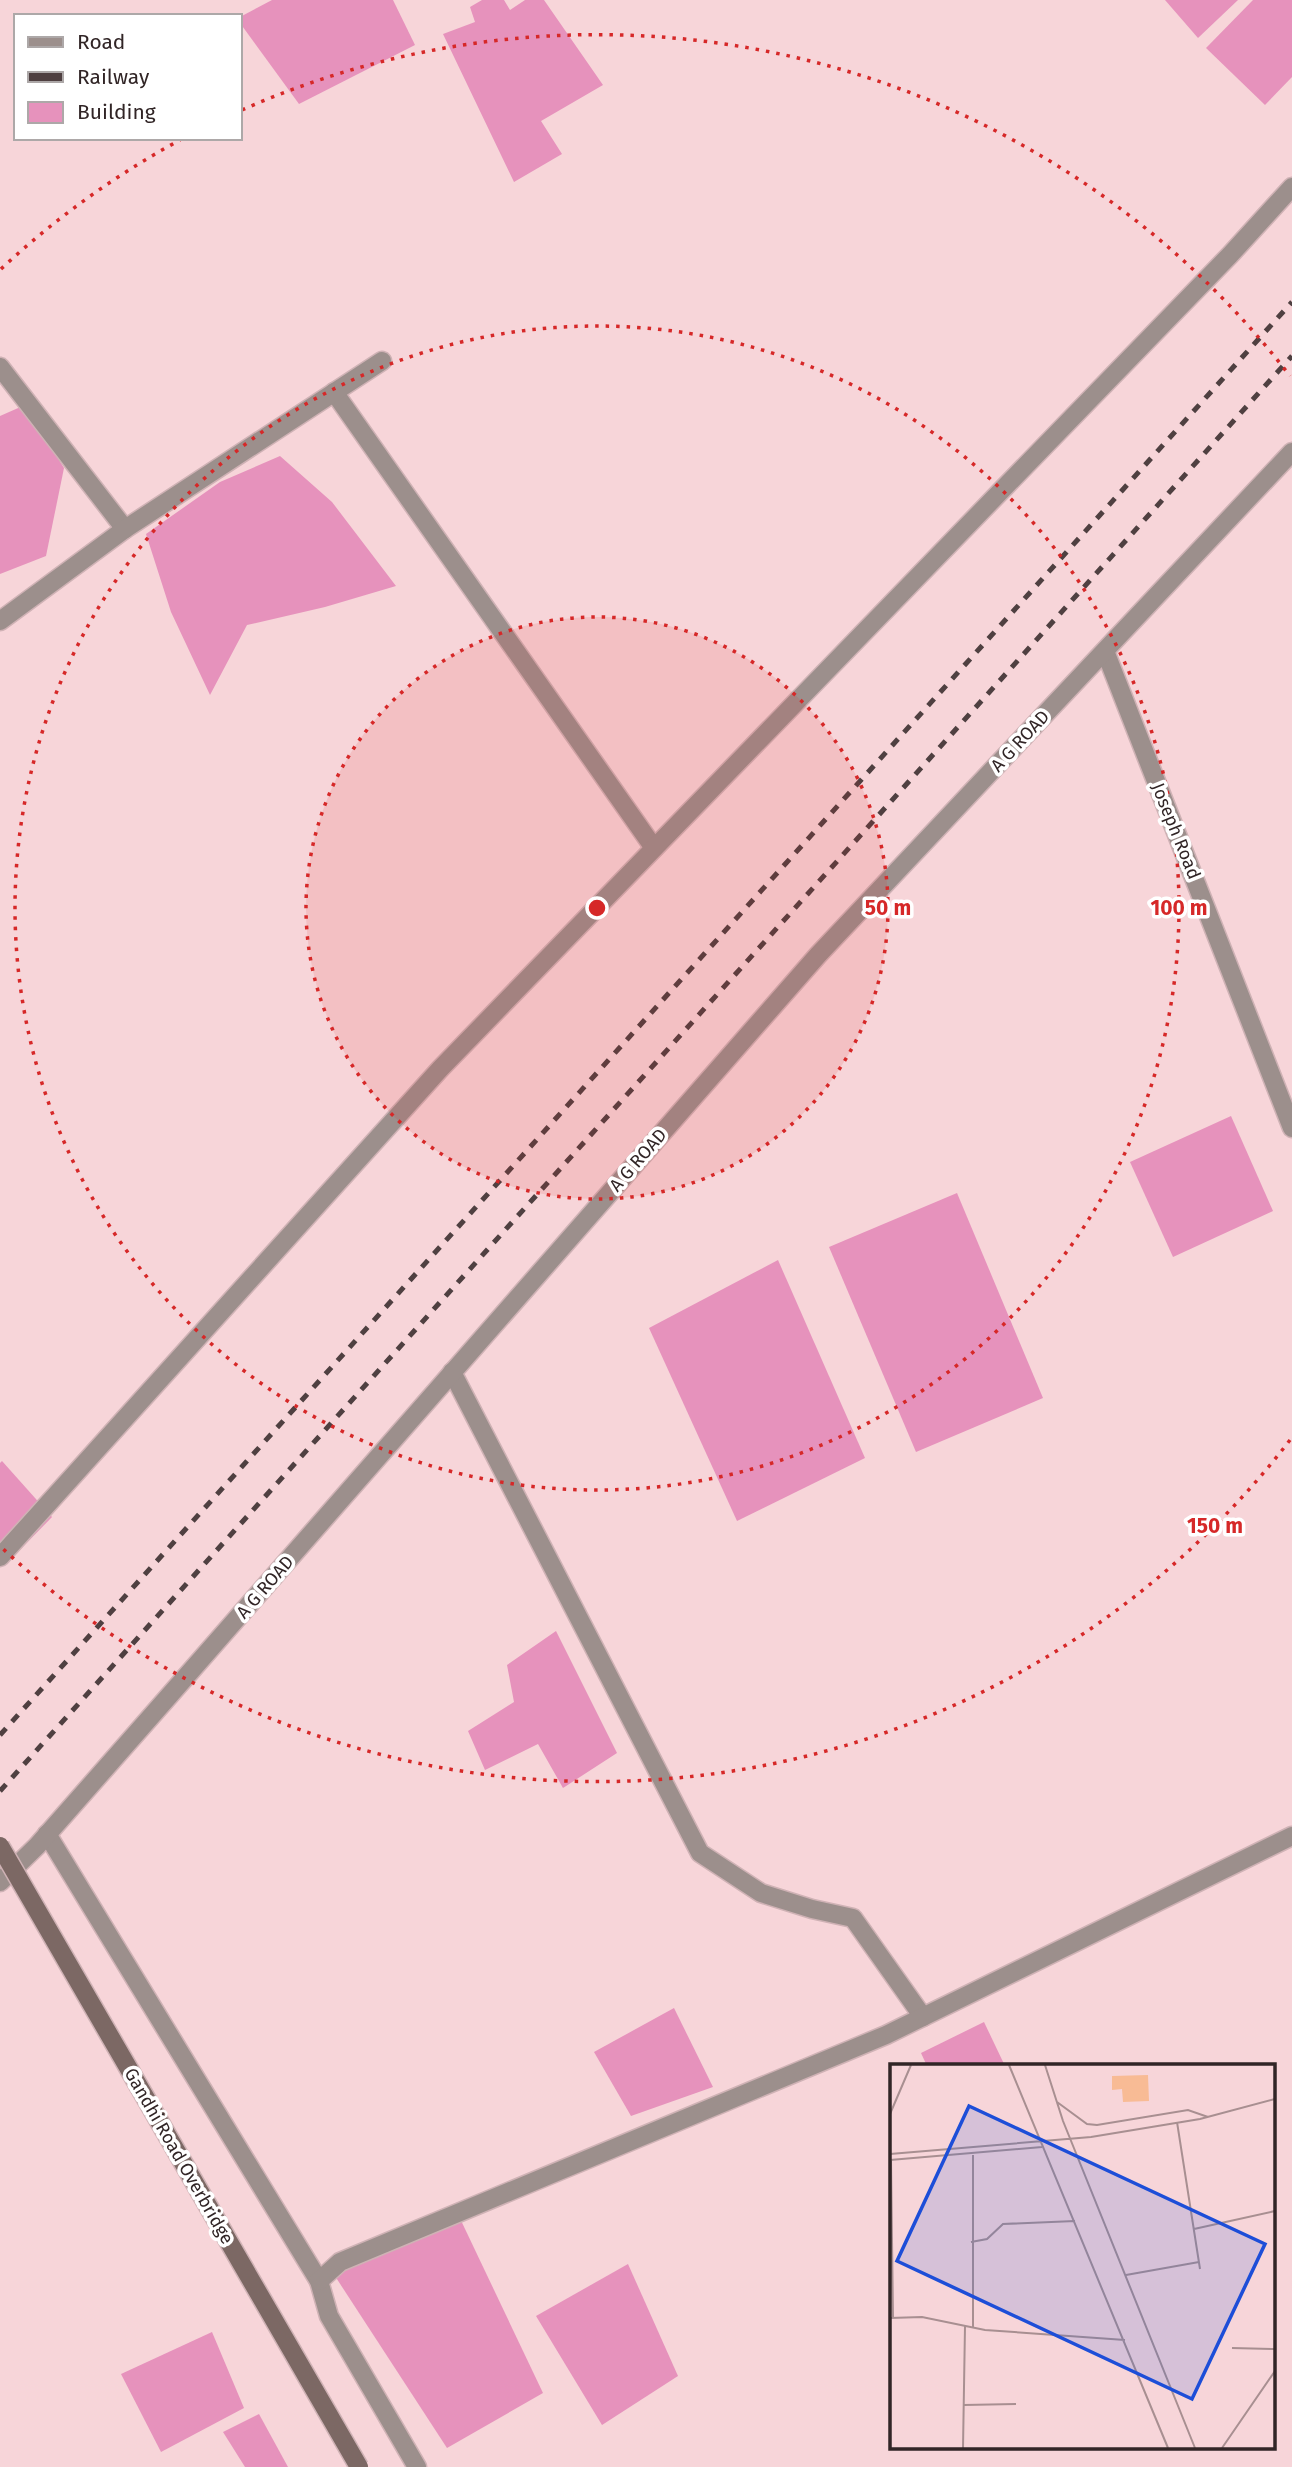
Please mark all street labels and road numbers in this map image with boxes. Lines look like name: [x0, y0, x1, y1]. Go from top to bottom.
street label: A G ROAD: [986, 706, 1054, 776]
street label: Joseph Road: [1147, 780, 1205, 882]
street label: A G ROAD: [605, 1124, 671, 1196]
street label: A G ROAD: [232, 1551, 298, 1623]
street label: Gandhi Road Overbridge: [120, 2064, 238, 2248]

